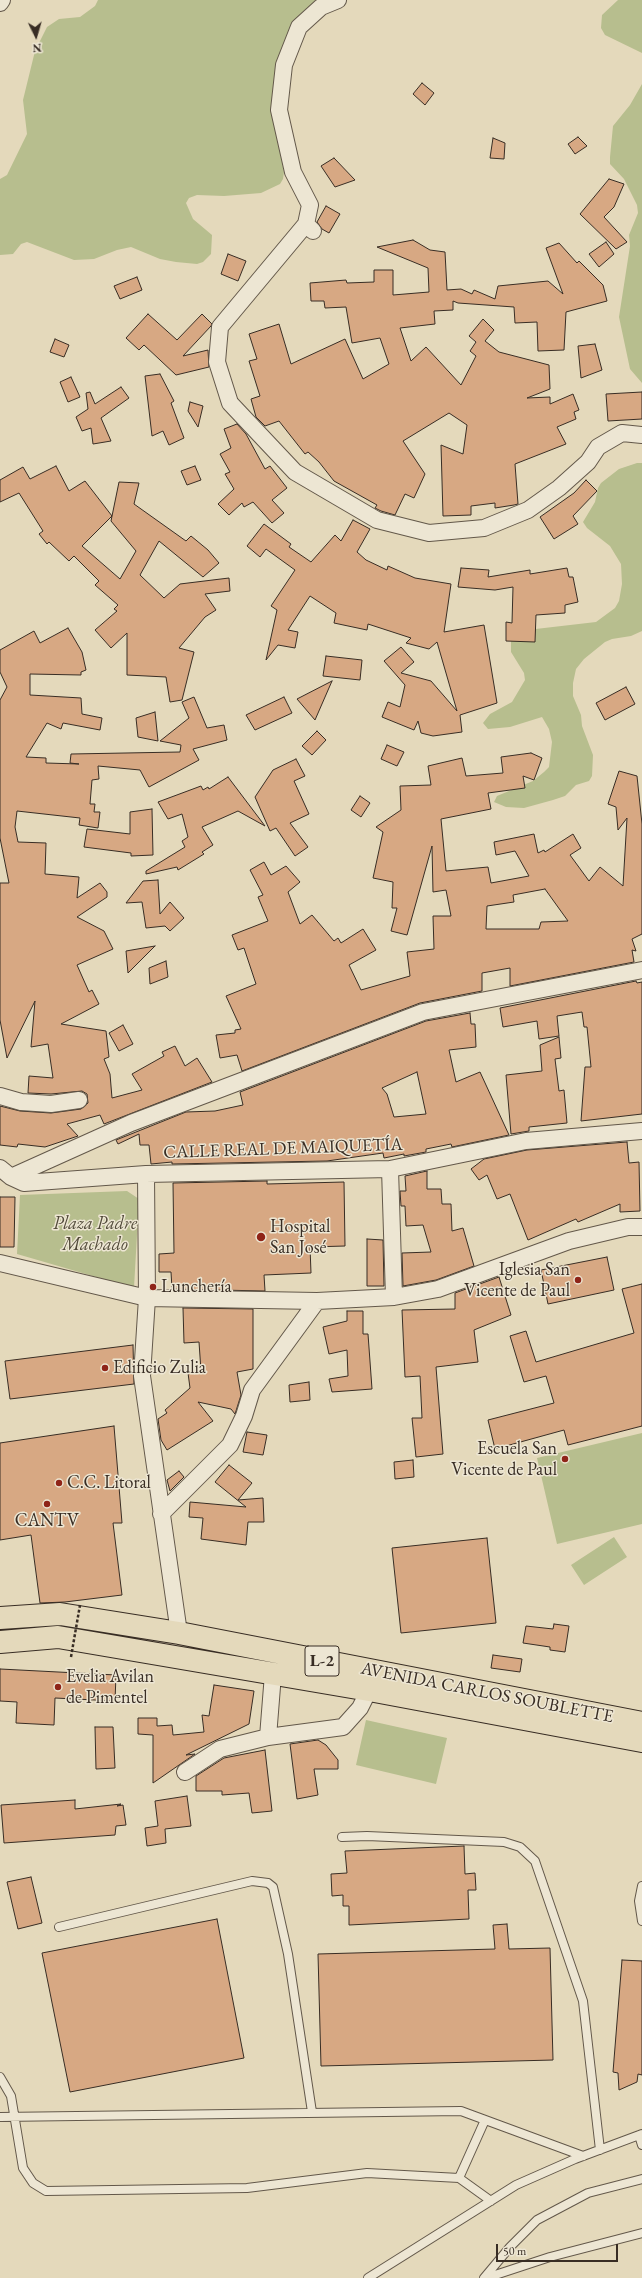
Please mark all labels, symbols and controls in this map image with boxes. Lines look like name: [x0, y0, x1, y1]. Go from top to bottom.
north arrow: [16, 16, 56, 56]
text: N: [32, 41, 42, 55]
street label: CALLE REAL DE MAIQUETÍA: [163, 1134, 403, 1164]
park label: Plaza Padre Machado: [53, 1213, 137, 1256]
place label: Hospital San José: [270, 1216, 330, 1258]
marker: Hospital San José: [255, 1231, 267, 1243]
place label: Iglesia San Vicente de Paul: [464, 1259, 570, 1302]
marker: Iglesia San Vicente de Paul: [573, 1275, 583, 1285]
place label: Lunchería: [161, 1276, 232, 1298]
marker: Lunchería: [148, 1282, 158, 1292]
place label: Edificio Zulia: [113, 1357, 206, 1379]
marker: Edificio Zulia: [100, 1363, 110, 1373]
place label: Escuela San Vicente de Paul: [451, 1438, 557, 1480]
marker: Escuela San Vicente de Paul: [560, 1454, 570, 1464]
place label: C.C. Litoral: [67, 1472, 151, 1494]
marker: C.C. Litoral: [54, 1478, 64, 1488]
marker: CANTV: [42, 1499, 52, 1509]
place label: CANTV: [15, 1510, 79, 1532]
road number: L-2: [305, 1646, 339, 1676]
street label: AVENIDA CARLOS SOUBLETTE: [359, 1658, 615, 1728]
place label: Evelia Avilan de Pimentel: [66, 1666, 154, 1708]
marker: Evelia Avilan de Pimentel: [53, 1682, 63, 1692]
scale bar: [498, 2236, 620, 2262]
text: 50 m: [503, 2243, 526, 2259]

